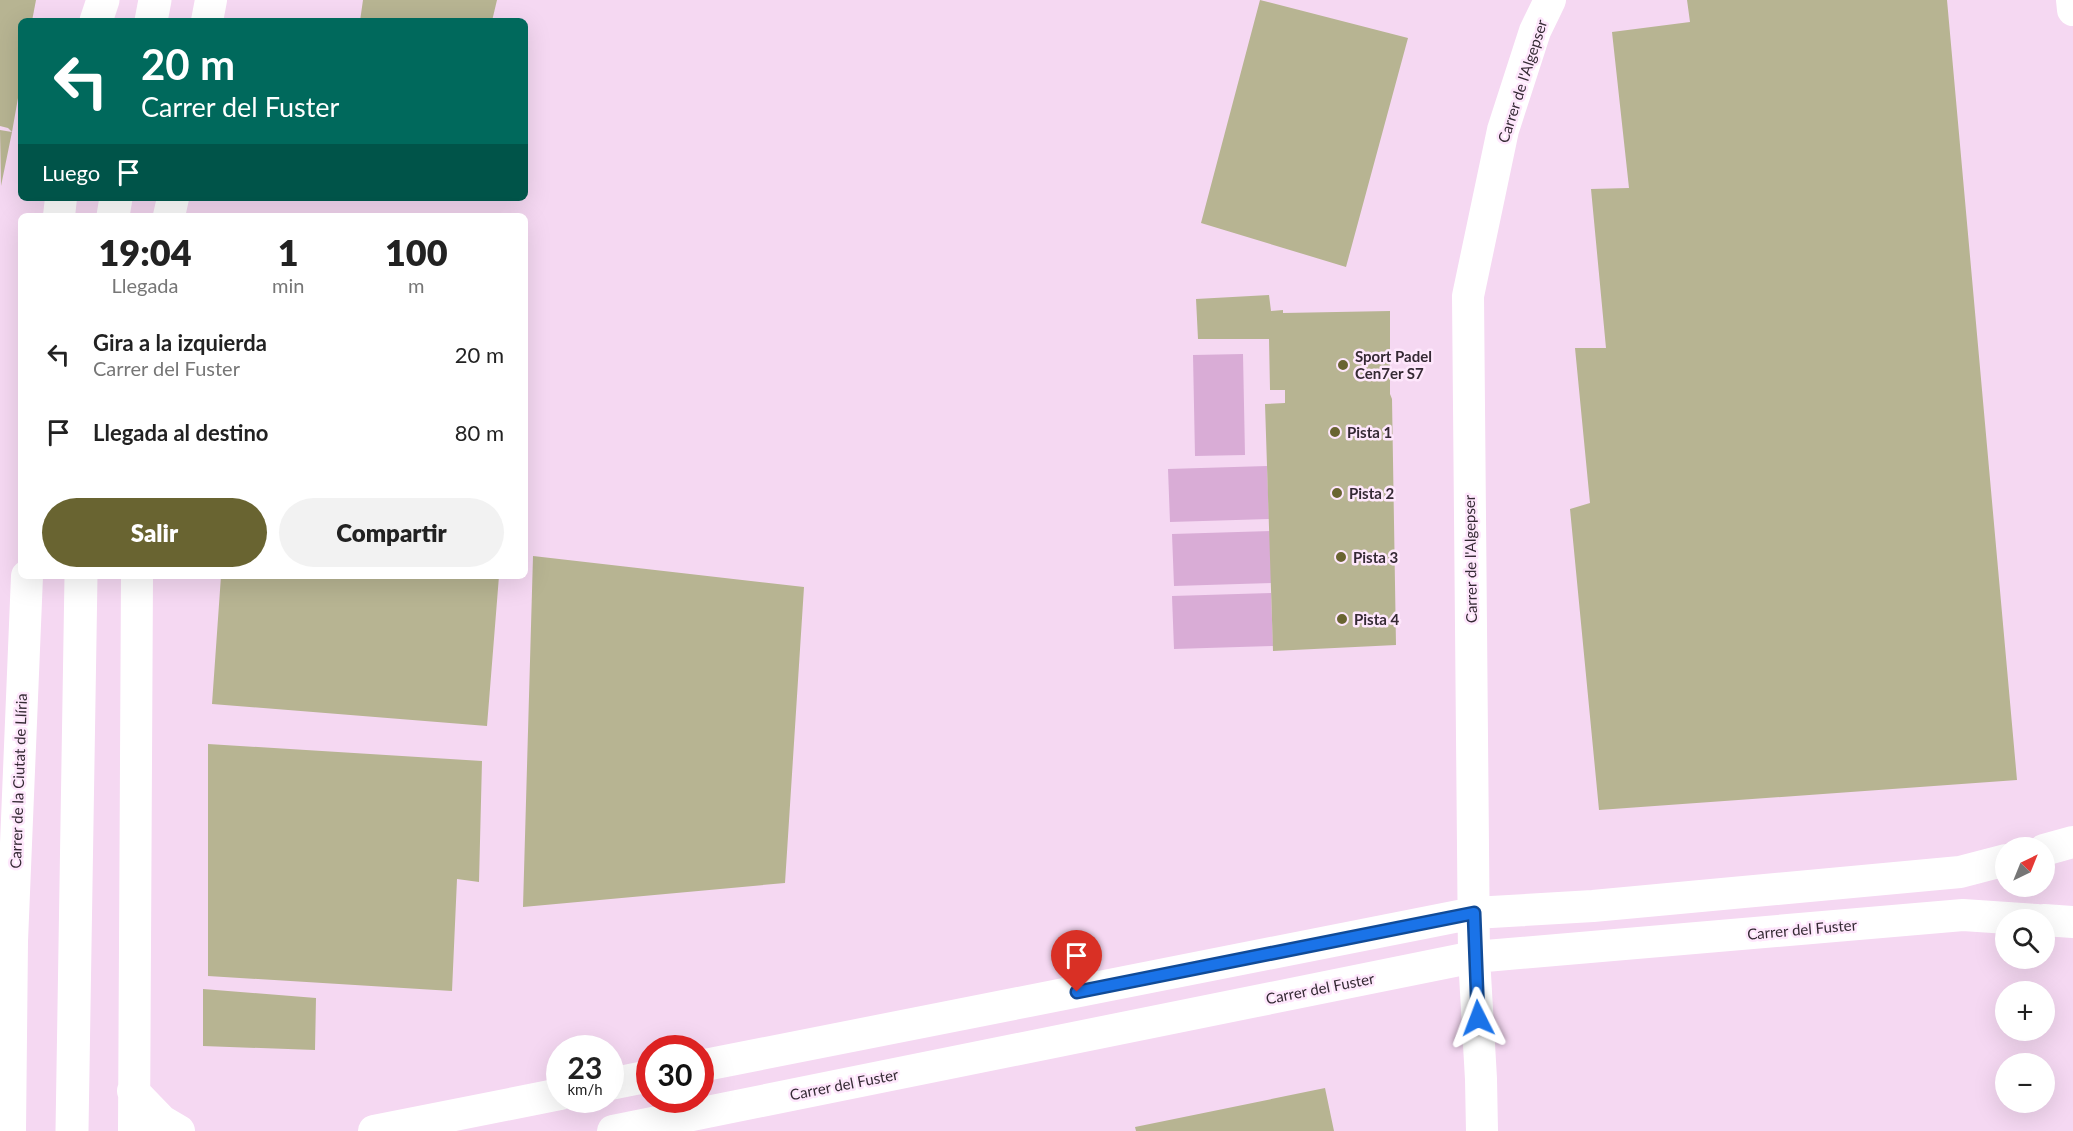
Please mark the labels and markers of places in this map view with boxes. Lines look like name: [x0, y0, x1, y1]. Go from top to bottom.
place label: Sport Padel Cen7er S7: [1355, 347, 1432, 382]
marker: Sport Padel Cen7er S7: [1336, 358, 1350, 372]
place label: Pista 1: [1347, 423, 1392, 441]
marker: Pista 1: [1328, 425, 1342, 439]
place label: Pista 2: [1349, 484, 1395, 502]
marker: Pista 2: [1330, 486, 1344, 500]
place label: Pista 3: [1353, 548, 1398, 566]
marker: Pista 3: [1334, 550, 1348, 564]
place label: Pista 4: [1354, 610, 1400, 628]
marker: Pista 4: [1335, 612, 1349, 626]
pin: [1051, 930, 1102, 992]

